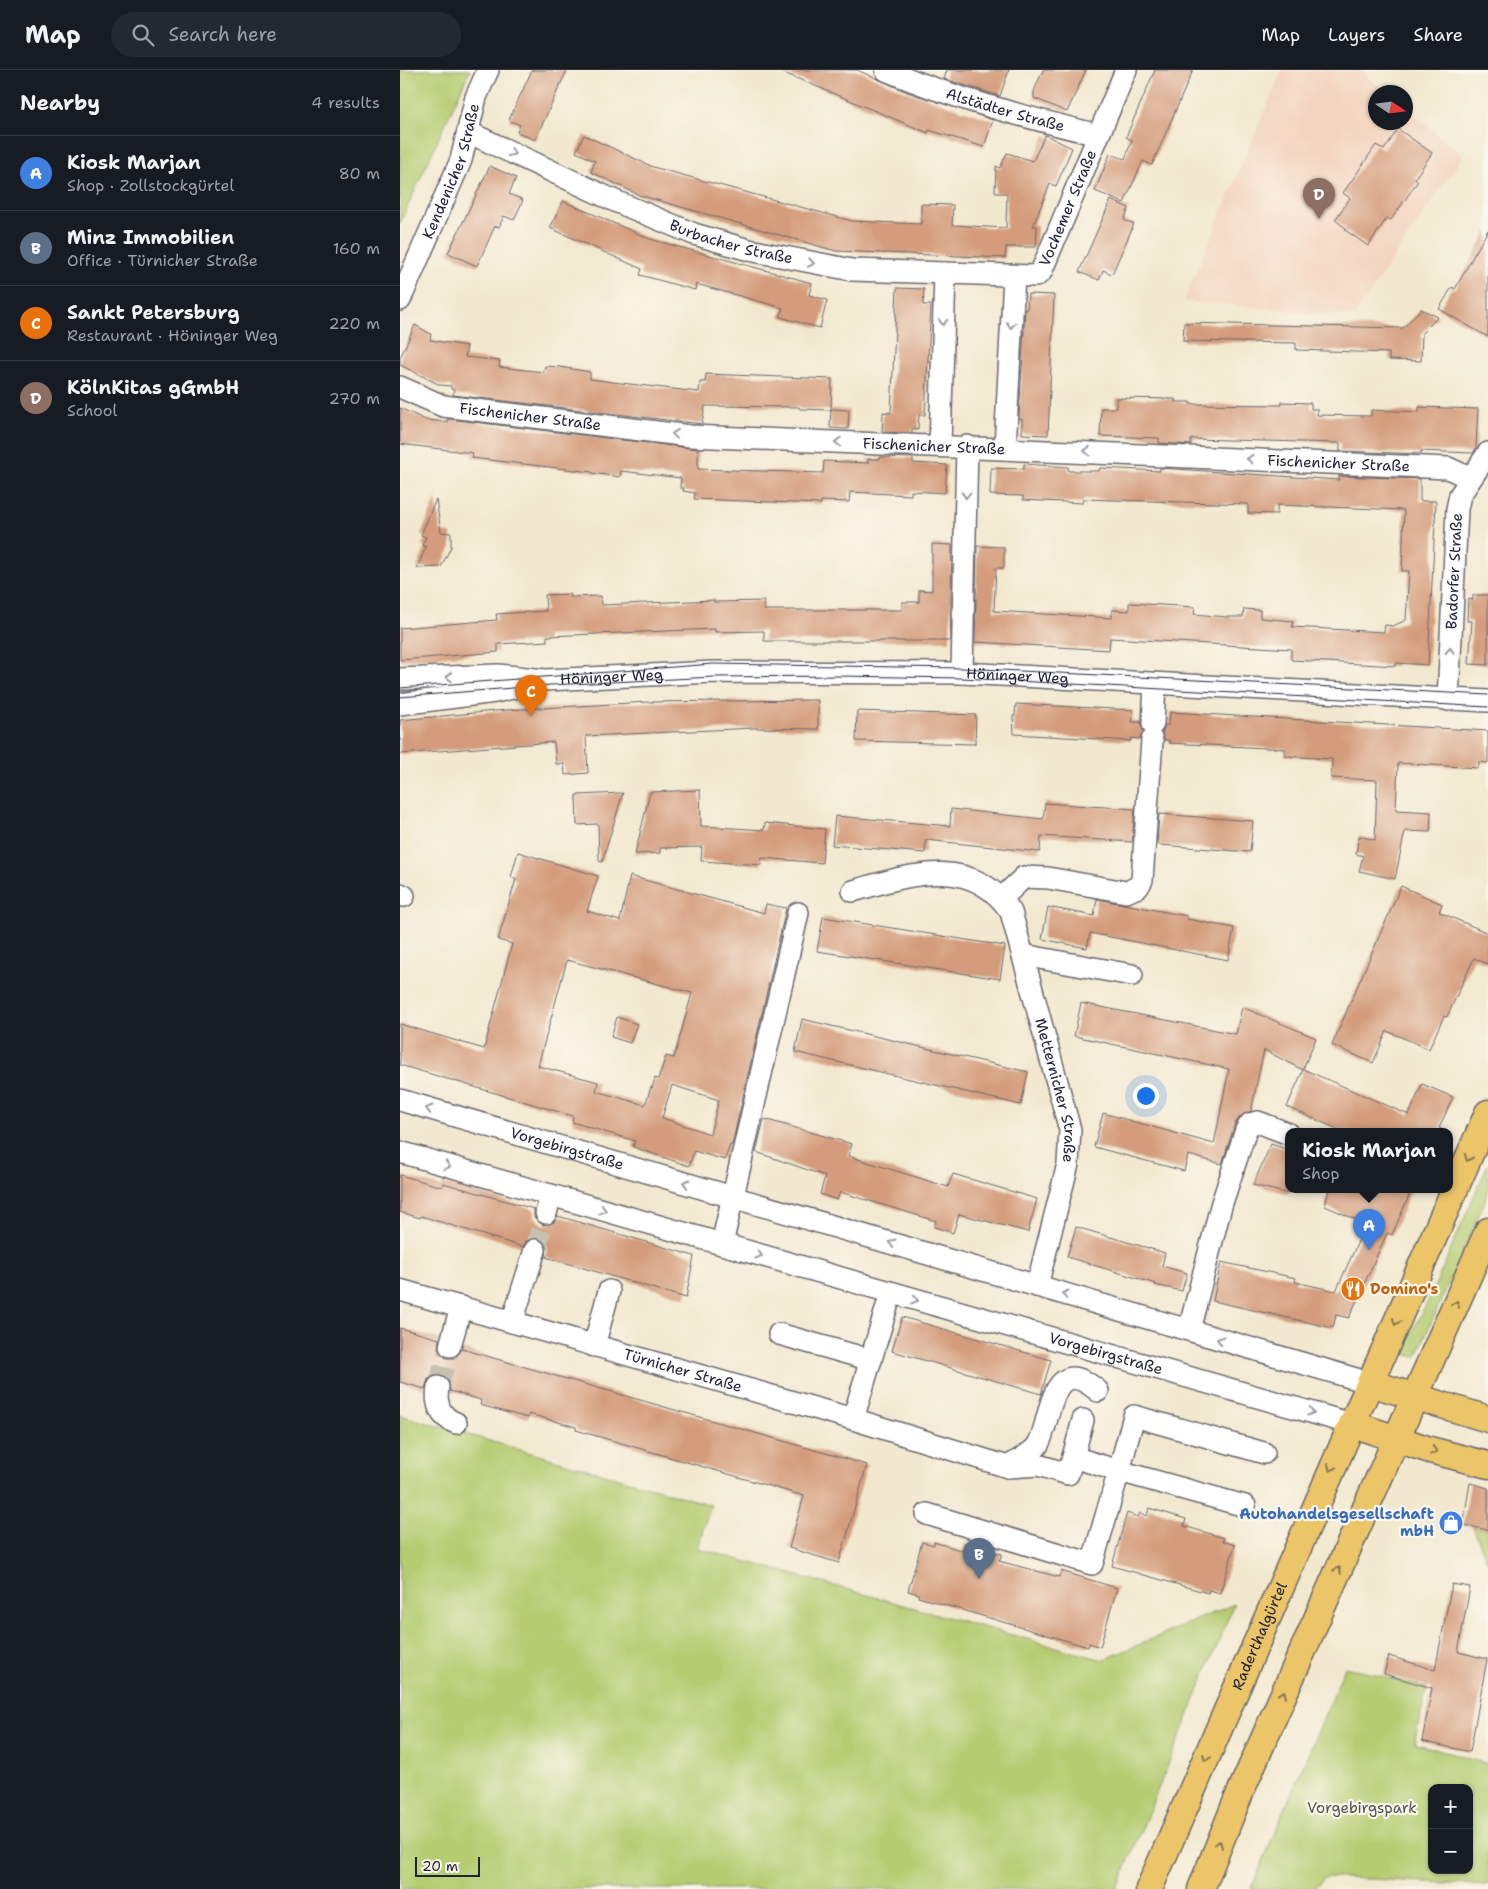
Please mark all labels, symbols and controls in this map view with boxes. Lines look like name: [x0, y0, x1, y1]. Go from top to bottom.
search box: [111, 12, 461, 57]
text: Map: [25, 19, 81, 51]
icon: search: [129, 21, 157, 49]
text: Search here: [169, 22, 277, 47]
text: Map: [1262, 23, 1300, 47]
text: Layers: [1328, 23, 1385, 47]
text: Share: [1413, 23, 1463, 47]
street label: Alstädter Straße: [944, 83, 1067, 136]
north arrow: [1368, 85, 1413, 130]
text: Nearby: [20, 89, 100, 117]
text: 4 results: [311, 92, 380, 113]
street label: Kendenicher Straße: [418, 102, 484, 242]
one-way arrow: [507, 147, 516, 157]
street label: Vochemer Straße: [1034, 147, 1101, 269]
text: Kiosk Marjan: [67, 150, 201, 175]
text: A: [30, 163, 42, 184]
text: 80 m: [339, 163, 380, 184]
text: Shop · Zollstockgürtel: [67, 175, 234, 196]
pin: D: [1303, 178, 1335, 219]
street label: Burbacher Straße: [666, 215, 794, 268]
text: Minz Immobilien: [67, 225, 234, 250]
text: B: [31, 238, 41, 259]
text: 160 m: [333, 238, 380, 259]
text: Office · Türnicher Straße: [67, 250, 258, 271]
one-way arrow: [807, 257, 816, 267]
text: Sankt Petersburg: [67, 300, 240, 325]
text: C: [31, 313, 41, 334]
text: 220 m: [328, 313, 380, 334]
one-way arrow: [938, 318, 949, 326]
one-way arrow: [1006, 321, 1017, 329]
text: Restaurant · Höninger Weg: [67, 325, 278, 346]
text: KölnKitas gGmbH: [67, 375, 239, 400]
text: D: [30, 388, 42, 409]
text: 270 m: [329, 388, 380, 409]
street label: Fischenicher Straße: [458, 398, 602, 435]
text: School: [67, 400, 117, 421]
one-way arrow: [671, 429, 679, 440]
street label: Fischenicher Straße: [862, 433, 1006, 459]
one-way arrow: [833, 437, 841, 447]
one-way arrow: [1083, 446, 1091, 457]
street label: Fischenicher Straße: [1267, 450, 1410, 476]
one-way arrow: [1245, 453, 1253, 464]
one-way arrow: [961, 491, 971, 499]
street label: Badorfer Straße: [1441, 512, 1467, 630]
one-way arrow: [1445, 647, 1455, 654]
street label: Höninger Weg: [965, 663, 1069, 689]
street label: Höninger Weg: [560, 664, 664, 689]
one-way arrow: [445, 672, 452, 682]
pin: C: [515, 675, 547, 716]
street label: Metternicher Straße: [1030, 1016, 1080, 1163]
your location: [1133, 1083, 1159, 1109]
one-way arrow: [425, 1104, 433, 1114]
street label: Vorgebirgstraße: [508, 1123, 626, 1175]
popup: [1285, 1128, 1453, 1193]
text: Kiosk Marjan: [1302, 1138, 1436, 1163]
one-way arrow: [1464, 1153, 1475, 1162]
one-way arrow: [442, 1160, 450, 1170]
text: Shop: [1302, 1163, 1340, 1184]
one-way arrow: [681, 1178, 690, 1189]
one-way arrow: [599, 1204, 608, 1215]
pin: A: [1353, 1209, 1385, 1250]
one-way arrow: [888, 1239, 896, 1249]
one-way arrow: [755, 1250, 763, 1260]
restaurant icon: Domino's: [1340, 1276, 1366, 1302]
place label: Domino's: [1370, 1279, 1439, 1299]
one-way arrow: [1061, 1289, 1069, 1299]
one-way arrow: [911, 1294, 920, 1305]
one-way arrow: [1449, 1300, 1460, 1309]
one-way arrow: [1392, 1318, 1402, 1326]
street label: Vorgebirgstraße: [1047, 1328, 1165, 1379]
one-way arrow: [1217, 1335, 1225, 1345]
street label: Türnicher Straße: [621, 1344, 744, 1397]
one-way arrow: [1307, 1406, 1316, 1417]
one-way arrow: [1429, 1445, 1437, 1455]
one-way arrow: [1327, 1463, 1338, 1472]
place label: Autohandelsgesellschaft mbH: [1239, 1504, 1434, 1541]
shop icon: Autohandelsgesellschaft mbH: [1438, 1510, 1464, 1536]
pin: B: [963, 1538, 995, 1579]
one-way arrow: [1331, 1566, 1342, 1575]
street label: Raderthalgürtel: [1227, 1579, 1292, 1693]
one-way arrow: [1278, 1691, 1288, 1699]
one-way arrow: [1201, 1753, 1212, 1762]
map controls: [1428, 1784, 1473, 1874]
button: +: [1428, 1784, 1473, 1829]
park label: Vorgebirgspark: [1307, 1798, 1417, 1818]
button: −: [1428, 1829, 1473, 1874]
one-way arrow: [1213, 1840, 1223, 1849]
scale bar: [415, 1854, 480, 1877]
text: 20 m: [422, 1857, 458, 1875]

